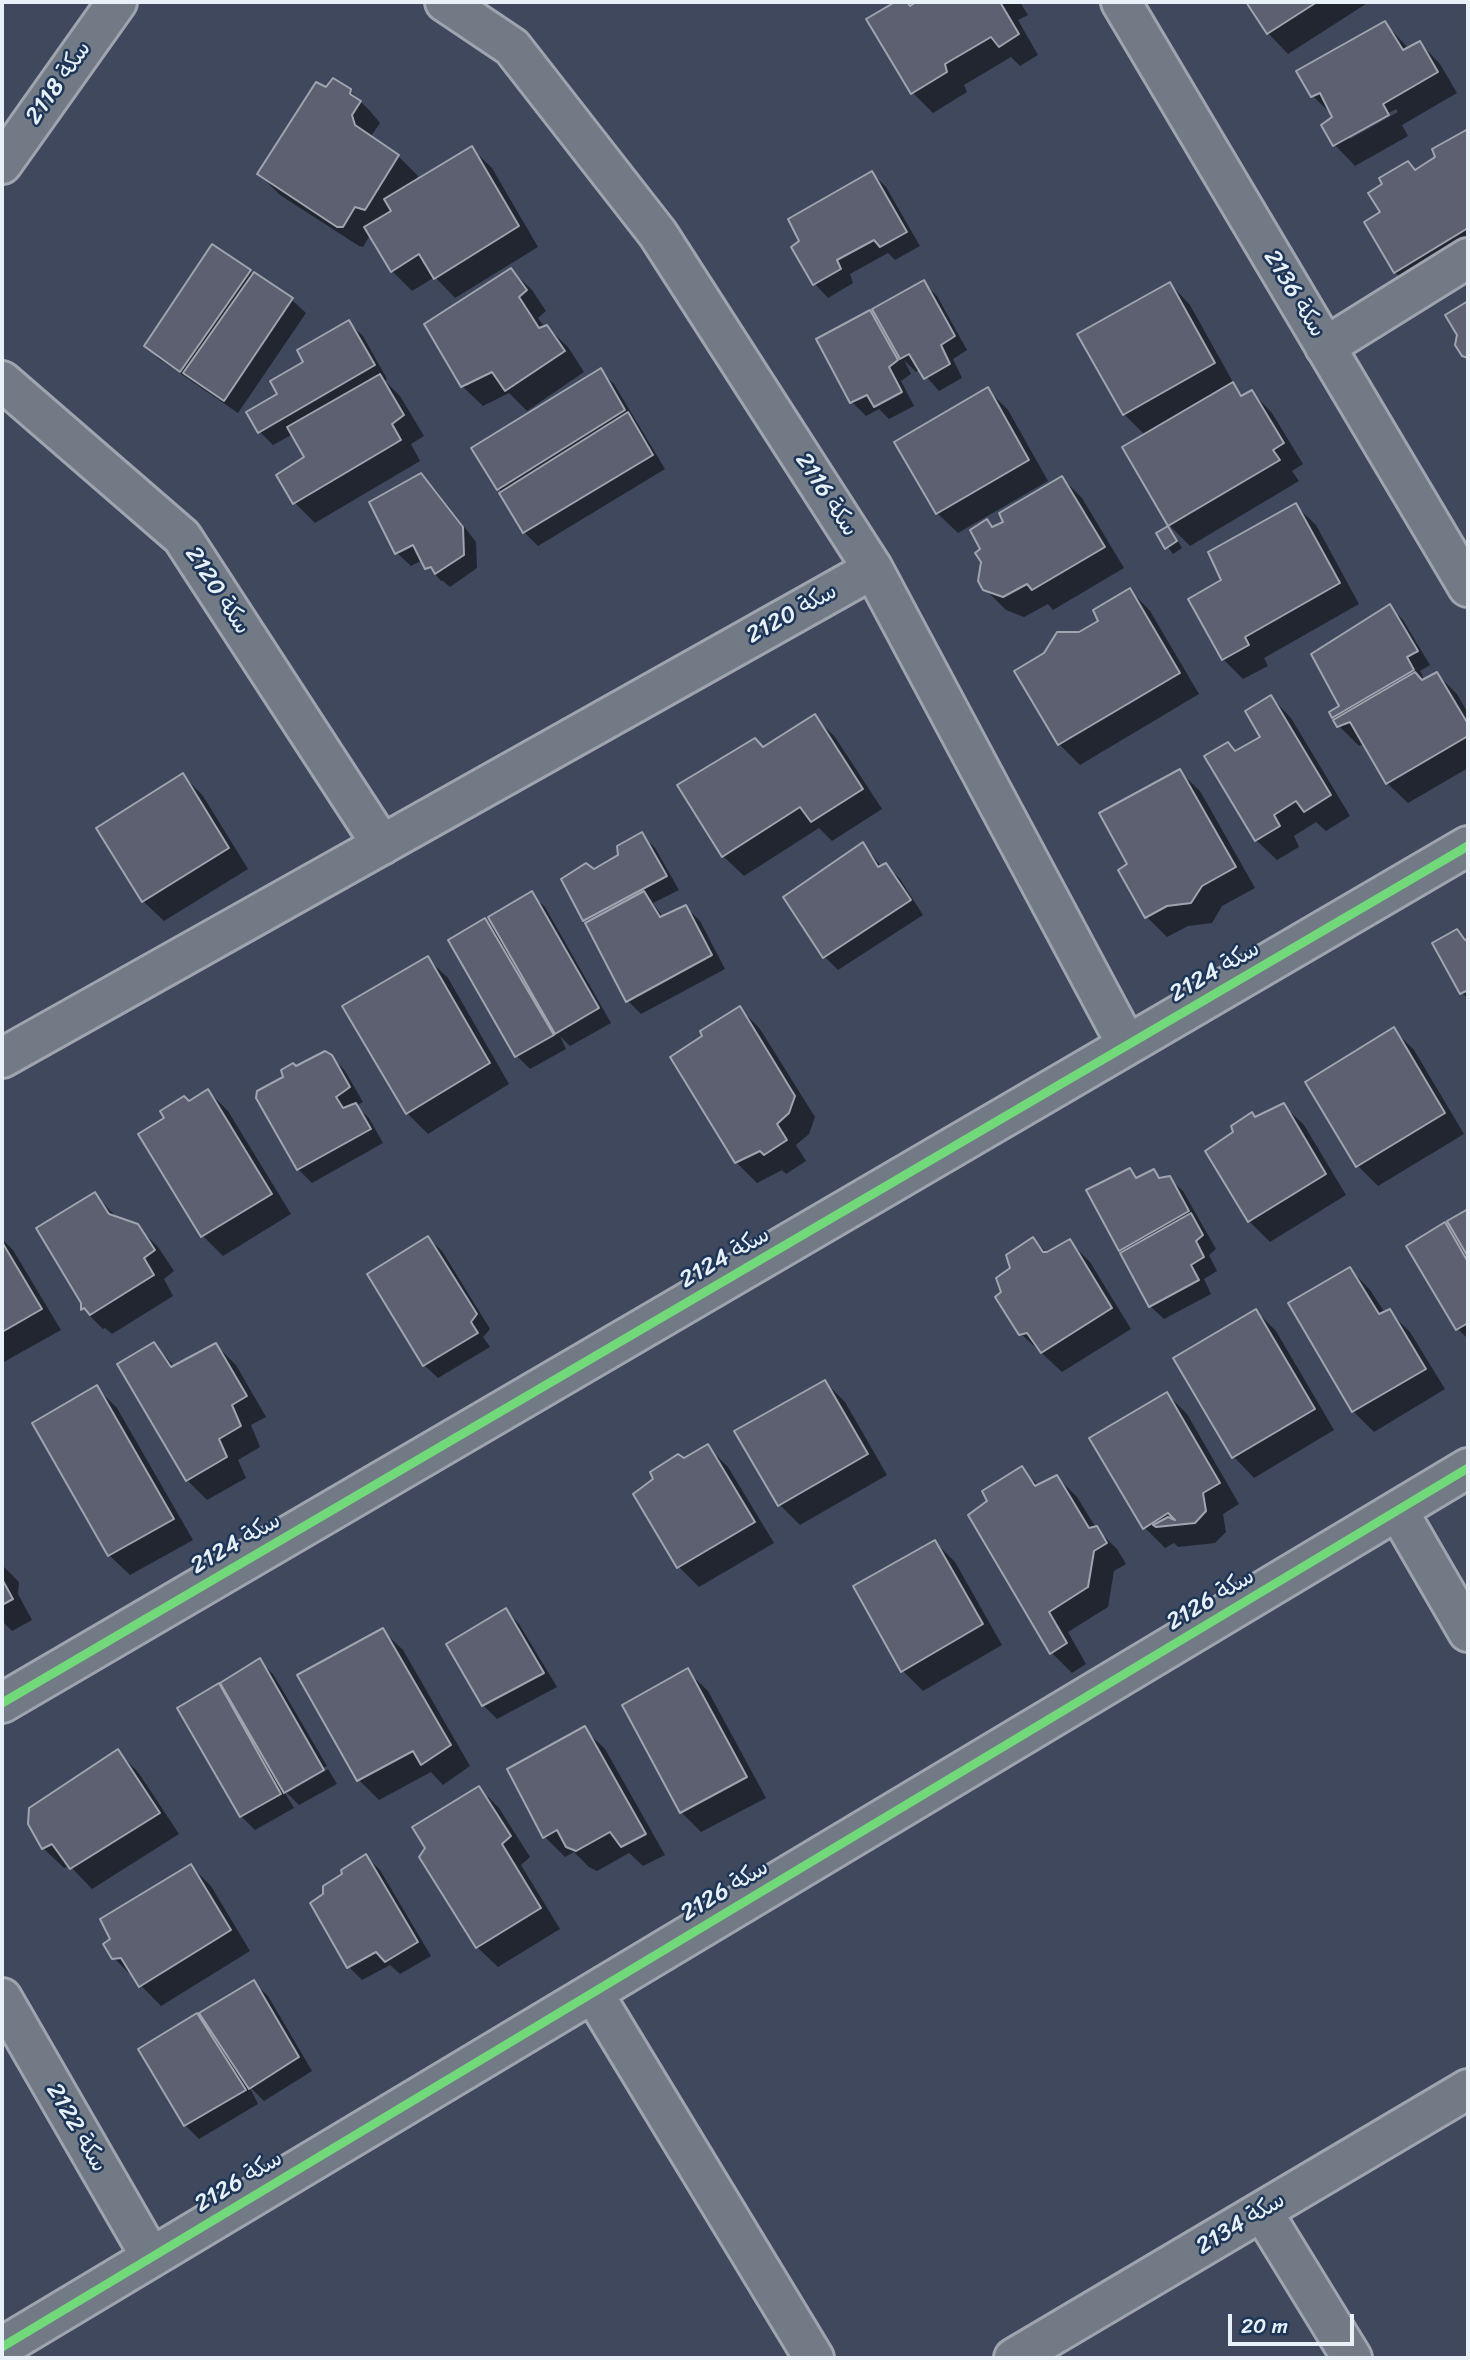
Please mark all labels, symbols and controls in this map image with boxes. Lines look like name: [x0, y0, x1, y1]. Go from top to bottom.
street label: سكة 2118: [20, 36, 98, 130]
street label: سكة 2136: [1257, 245, 1331, 343]
street label: سكة 2116: [788, 448, 864, 542]
street label: سكة 2120: [178, 541, 256, 641]
street label: سكة 2120: [742, 577, 842, 651]
street label: سكة 2124: [1165, 935, 1265, 1009]
street label: سكة 2124: [675, 1221, 775, 1295]
street label: سكة 2124: [186, 1507, 286, 1581]
street label: سكة 2126: [1162, 1562, 1260, 1638]
street label: سكة 2126: [676, 1853, 774, 1929]
street label: سكة 2122: [39, 2078, 113, 2178]
street label: سكة 2126: [190, 2144, 288, 2220]
street label: سكة 2134: [1191, 2186, 1291, 2262]
scale bar: [1232, 2300, 1358, 2344]
text: 20 m: [1241, 2307, 1288, 2345]

